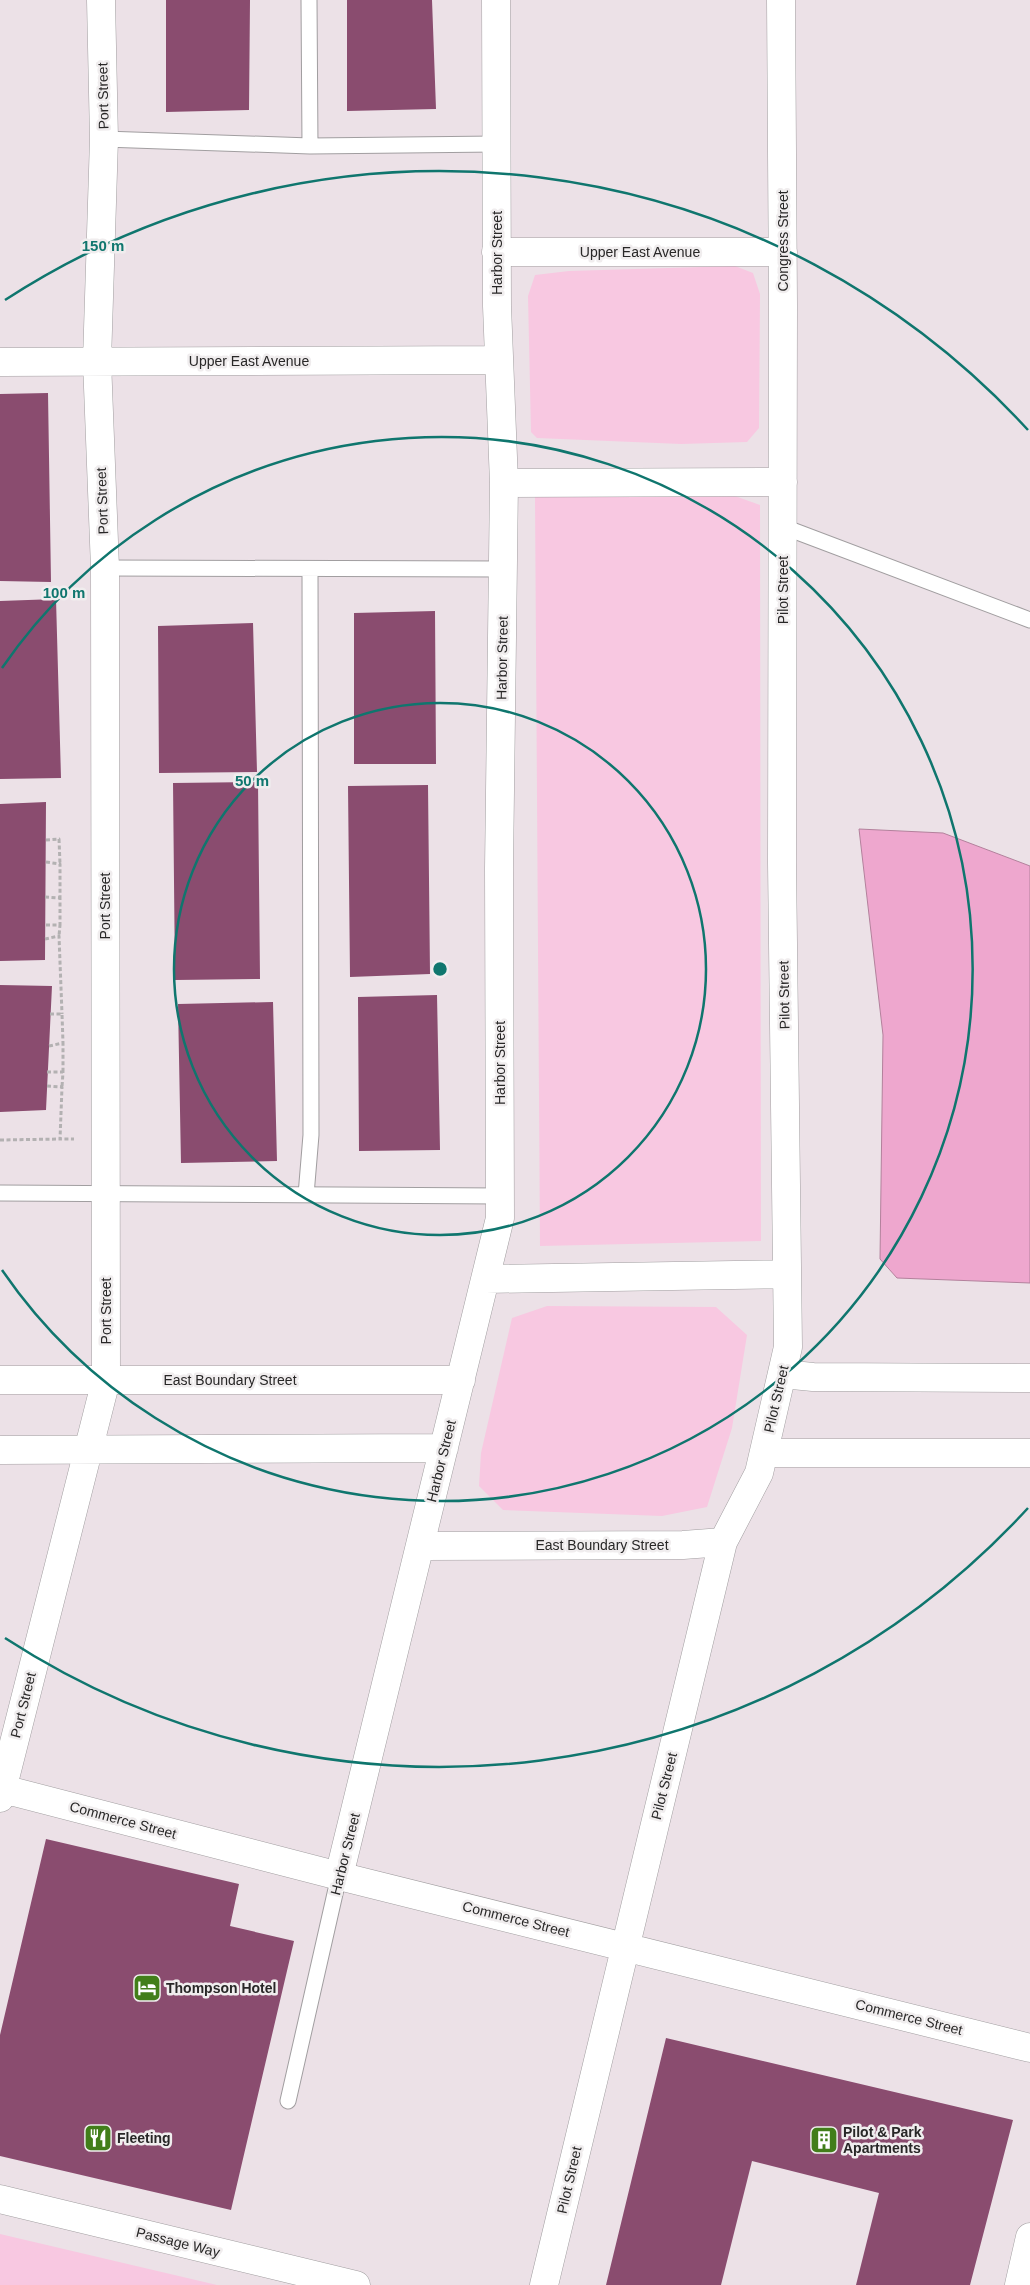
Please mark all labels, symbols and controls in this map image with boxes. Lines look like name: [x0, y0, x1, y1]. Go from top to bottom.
street label: Port Street: [94, 62, 112, 130]
street label: Congress Street: [775, 190, 791, 292]
street label: Harbor Street: [489, 211, 505, 295]
text: 150 m: [82, 237, 124, 254]
street label: Upper East Avenue: [580, 244, 700, 260]
street label: Upper East Avenue: [189, 353, 309, 369]
street label: Port Street: [93, 467, 111, 535]
street label: Pilot Street: [775, 556, 791, 624]
text: 100 m: [43, 584, 85, 601]
street label: Harbor Street: [493, 616, 511, 700]
text: 50 m: [235, 772, 269, 789]
street label: Port Street: [97, 872, 113, 939]
centre of rings: [431, 960, 449, 978]
street label: Pilot Street: [775, 961, 793, 1029]
street label: Harbor Street: [492, 1021, 508, 1105]
street label: Port Street: [98, 1277, 114, 1344]
street label: Pilot Street: [761, 1364, 792, 1434]
street label: East Boundary Street: [163, 1372, 297, 1388]
street label: Harbor Street: [423, 1418, 459, 1504]
street label: East Boundary Street: [535, 1537, 669, 1553]
street label: Port Street: [7, 1670, 39, 1739]
street label: Pilot Street: [648, 1751, 680, 1821]
street label: Commerce Street: [68, 1798, 178, 1842]
street label: Harbor Street: [327, 1811, 363, 1897]
street label: Commerce Street: [461, 1898, 571, 1940]
hotel icon: Thompson Hotel: [132, 1973, 162, 2003]
place label: Thompson Hotel: [166, 1980, 276, 1996]
street label: Commerce Street: [854, 1996, 964, 2038]
restaurant icon: Fleeting: [83, 2123, 113, 2153]
place label: Pilot & Park Apartments: [843, 2124, 922, 2156]
building icon: Pilot & Park Apartments: [809, 2125, 839, 2155]
place label: Fleeting: [117, 2130, 171, 2146]
street label: Pilot Street: [554, 2145, 585, 2215]
street label: Passage Way: [134, 2224, 222, 2260]

